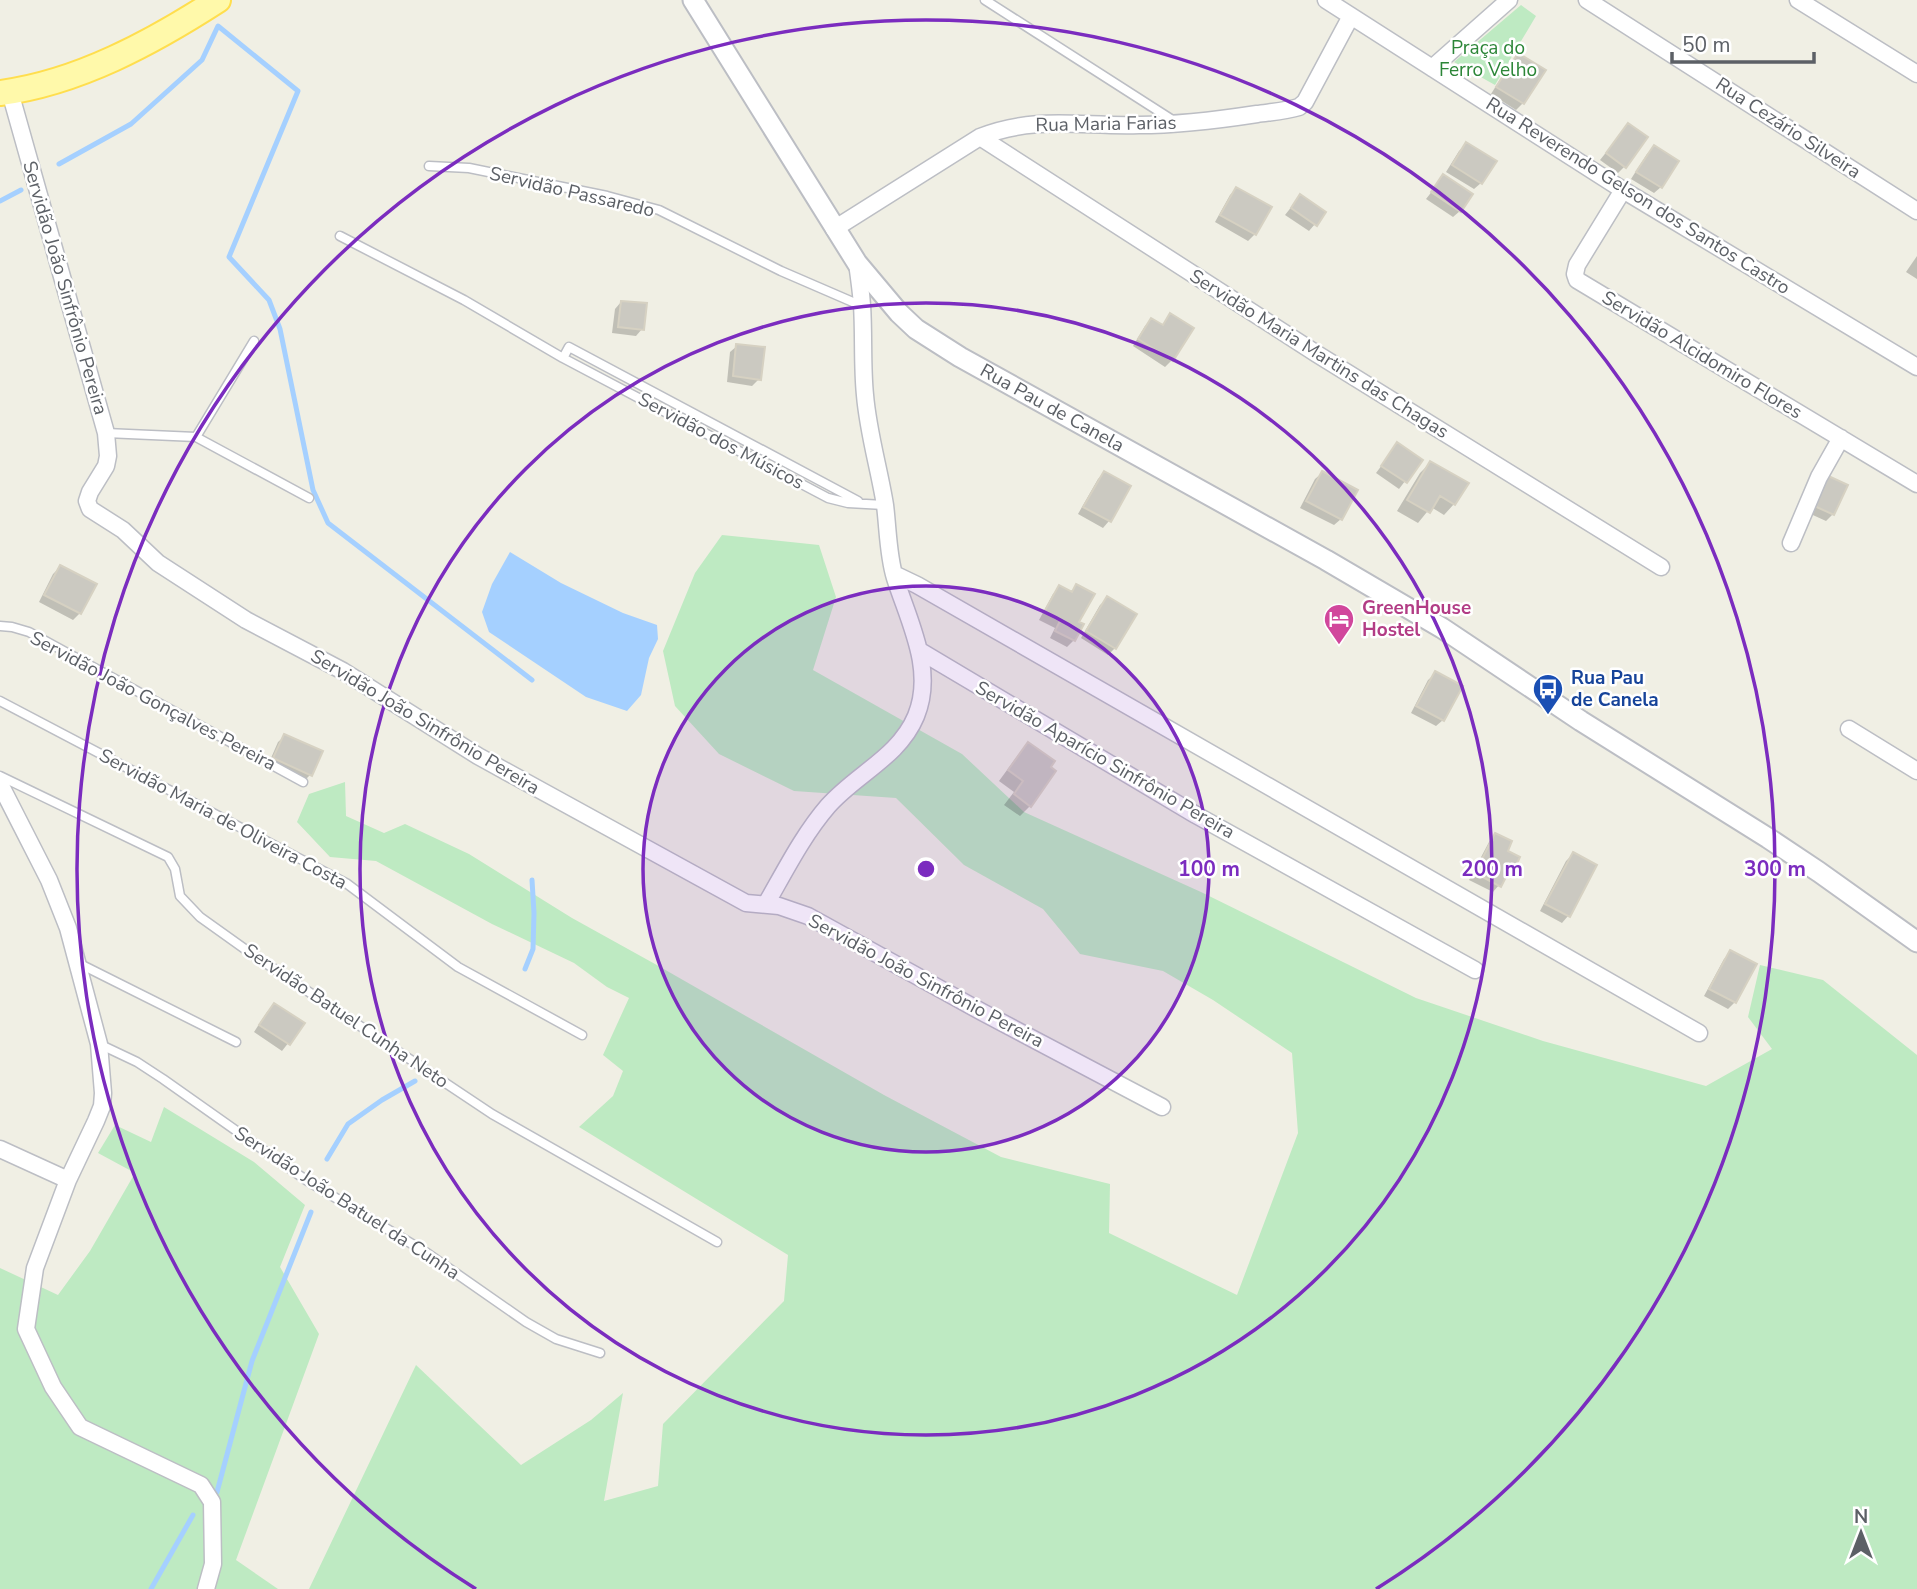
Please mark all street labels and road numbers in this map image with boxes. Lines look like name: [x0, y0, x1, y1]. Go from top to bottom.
street label: Rua Cezário Silveira: [1710, 71, 1866, 185]
street label: Rua Reverendo Gelson dos Santos Castro: [1481, 91, 1795, 301]
street label: Rua Maria Farias: [1035, 110, 1177, 138]
street label: Servidão João Sinfrônio Pereira: [16, 158, 114, 418]
street label: Servidão Passaredo: [487, 160, 657, 224]
street label: Servidão Maria Martins das Chagas: [1184, 263, 1454, 445]
street label: Servidão Alcidomiro Flores: [1597, 285, 1807, 425]
street label: Rua Pau de Canela: [975, 358, 1129, 458]
street label: Servidão dos Músicos: [633, 386, 809, 496]
street label: Servidão João Gonçalves Pereira: [25, 625, 281, 777]
street label: Servidão João Sinfrônio Pereira: [306, 643, 544, 801]
street label: Servidão Aparício Sinfrônio Pereira: [970, 675, 1240, 845]
street label: Servidão Maria de Oliveira Costa: [94, 742, 352, 896]
street label: Servidão João Sinfrônio Pereira: [804, 908, 1048, 1054]
street label: Servidão Batuel Cunha Neto: [238, 938, 454, 1094]
street label: Servidão João Batuel da Cunha: [229, 1120, 465, 1286]

